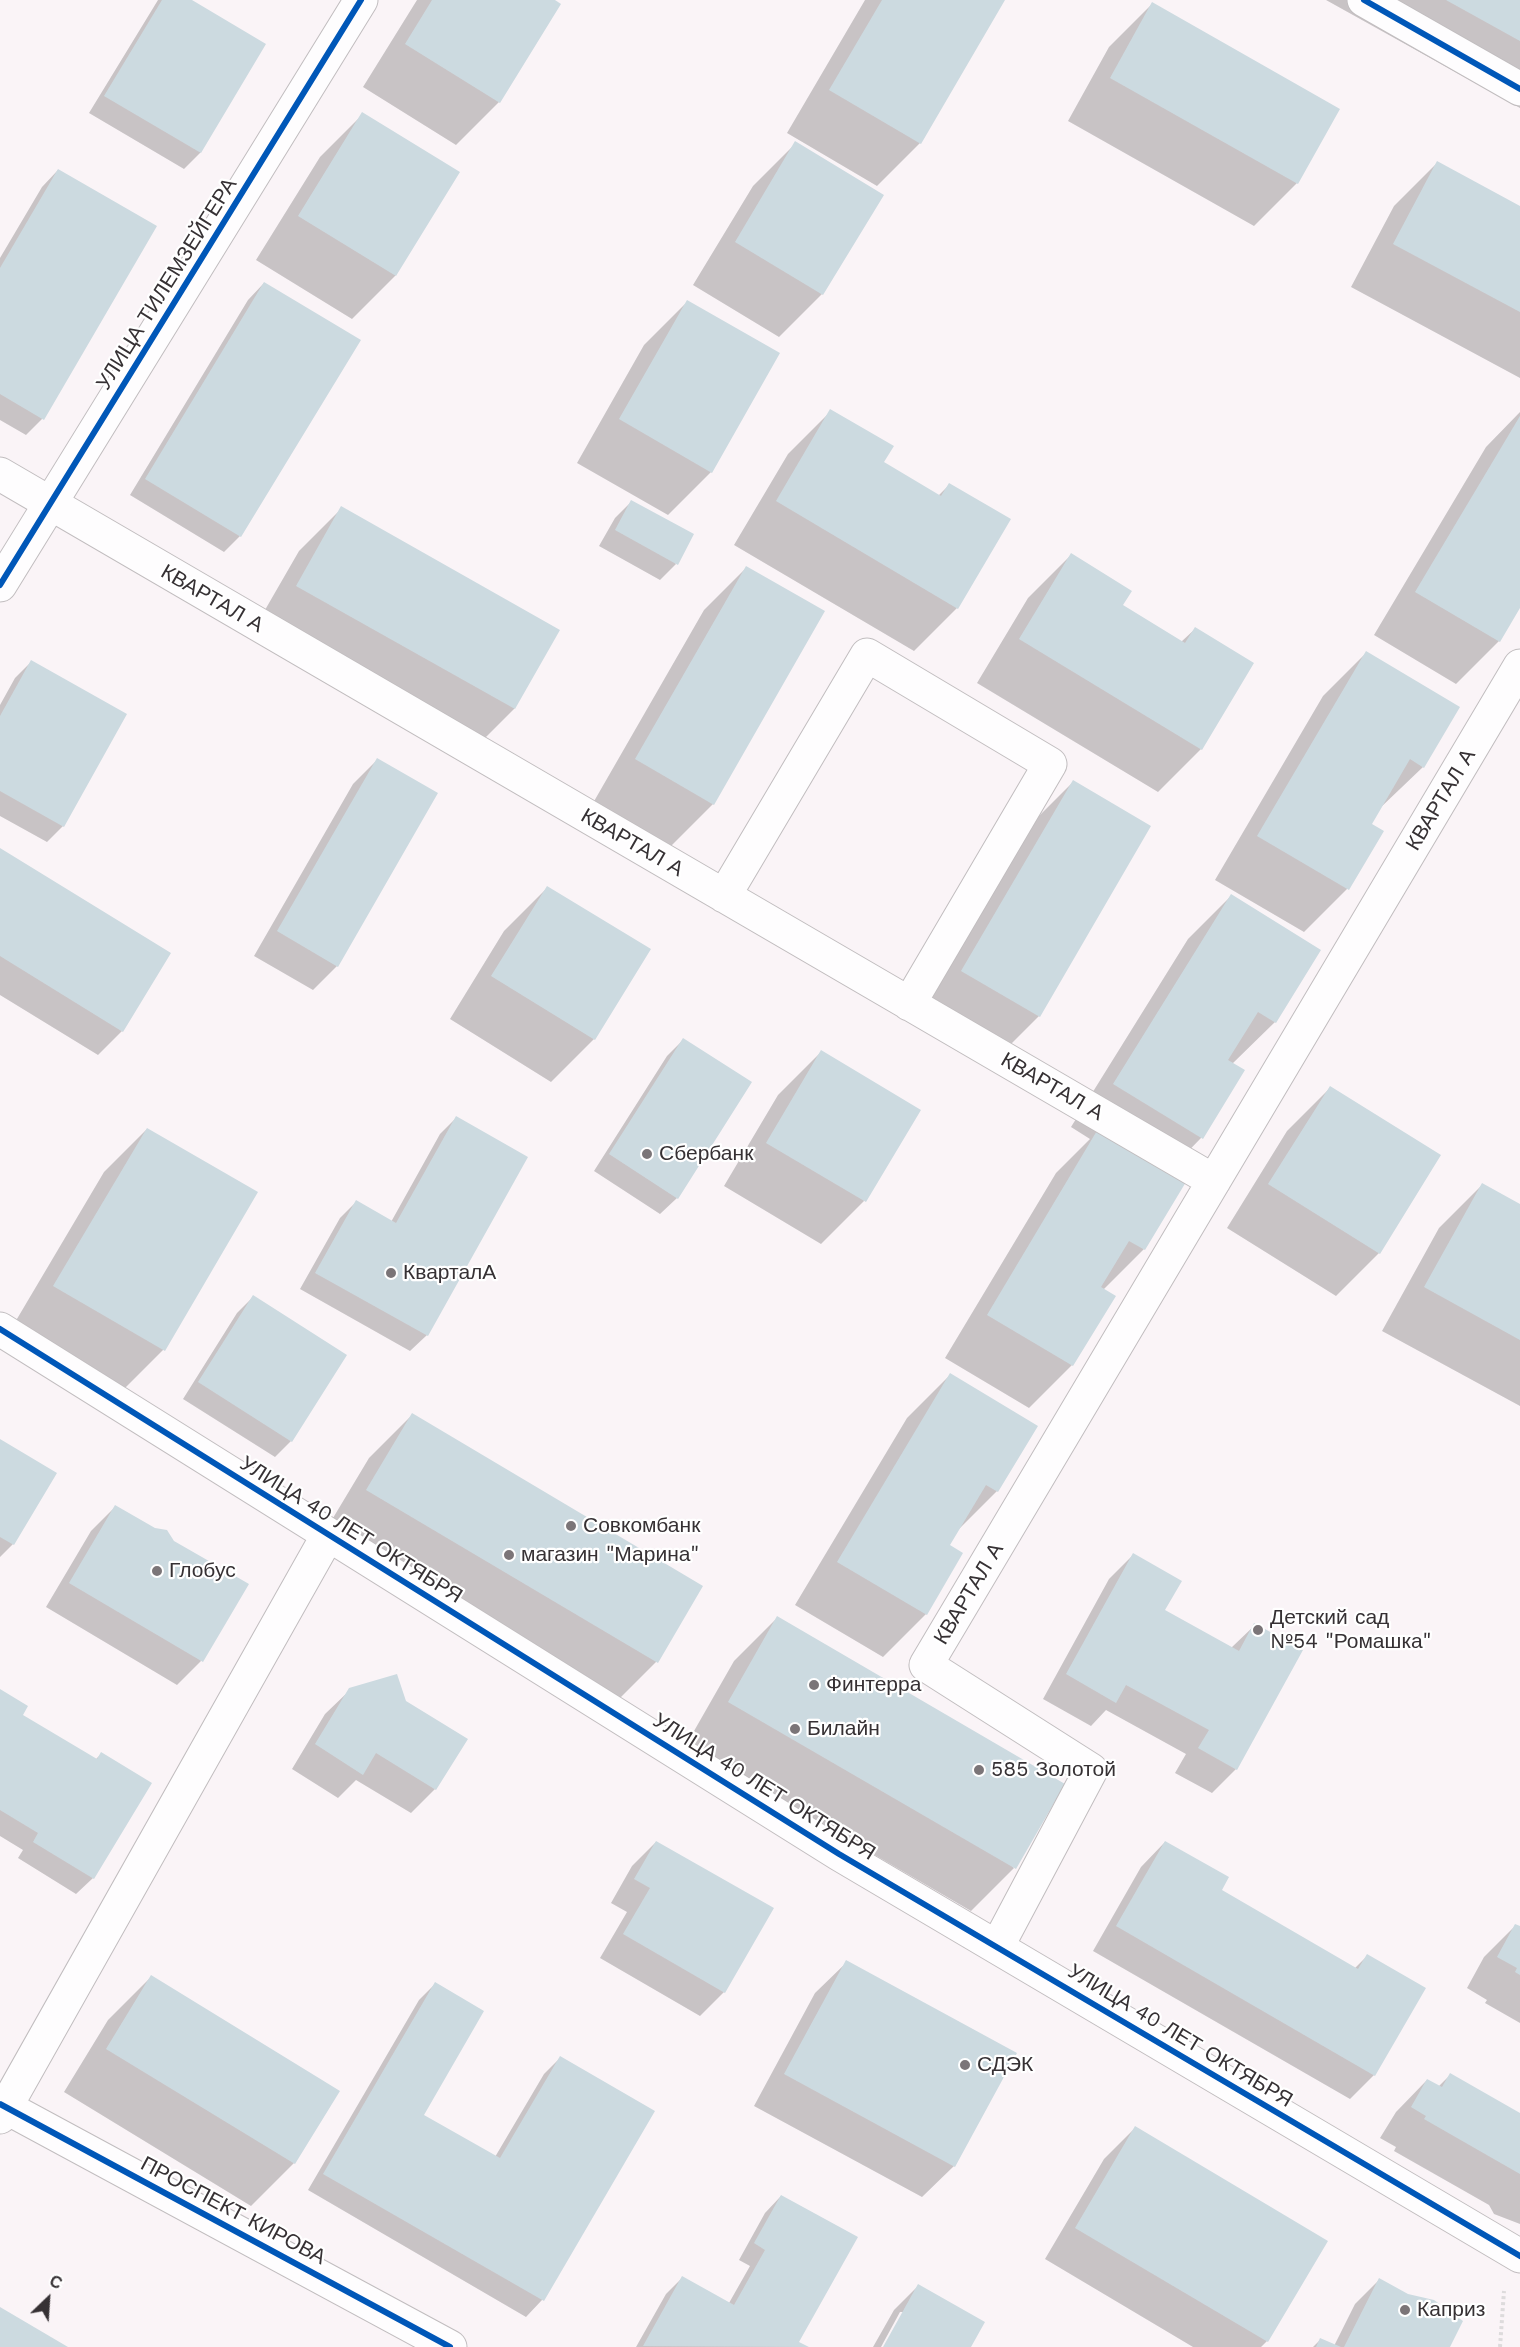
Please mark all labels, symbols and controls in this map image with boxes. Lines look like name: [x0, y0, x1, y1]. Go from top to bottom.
street label: УЛИЦА ТИЛЕМЗЕЙГЕРА: [91, 173, 243, 395]
street label: КВАРТАЛ А: [156, 560, 268, 638]
street label: КВАРТАЛ А: [1401, 745, 1481, 855]
street label: КВАРТАЛ А: [576, 804, 688, 882]
street label: КВАРТАЛ А: [996, 1048, 1108, 1126]
place label: Сбербанк: [659, 1141, 753, 1167]
marker: Сбербанк: [640, 1147, 654, 1161]
place label: КварталА: [403, 1260, 496, 1286]
marker: КварталА: [384, 1266, 398, 1280]
street label: УЛИЦА 40 ЛЕТ ОКТЯБРЯ: [235, 1451, 467, 1609]
place label: Совкомбанк: [583, 1513, 700, 1539]
marker: Совкомбанк: [564, 1519, 578, 1533]
street label: КВАРТАЛ А: [929, 1539, 1009, 1649]
place label: магазин "Марина": [521, 1542, 699, 1568]
marker: магазин "Марина": [502, 1548, 516, 1562]
place label: Глобус: [169, 1558, 236, 1584]
marker: Глобус: [150, 1564, 164, 1578]
place label: Детский сад №54 "Ромашка": [1270, 1605, 1431, 1655]
marker: Детский сад №54 "Ромашка": [1251, 1623, 1265, 1637]
place label: Финтерра: [826, 1672, 921, 1698]
marker: Финтерра: [807, 1678, 821, 1692]
street label: УЛИЦА 40 ЛЕТ ОКТЯБРЯ: [648, 1708, 880, 1866]
place label: Билайн: [807, 1716, 880, 1742]
marker: Билайн: [788, 1722, 802, 1736]
place label: 585 Золотой: [991, 1757, 1116, 1783]
marker: 585 Золотой: [972, 1763, 986, 1777]
street label: УЛИЦА 40 ЛЕТ ОКТЯБРЯ: [1063, 1959, 1297, 2113]
place label: СДЭК: [977, 2052, 1033, 2078]
marker: СДЭК: [958, 2058, 972, 2072]
street label: ПРОСПЕКТ КИРОВА: [136, 2152, 330, 2270]
north arrow: [18, 2269, 78, 2329]
text: С: [47, 2271, 65, 2293]
place label: Каприз: [1417, 2297, 1485, 2323]
marker: Каприз: [1398, 2303, 1412, 2317]

